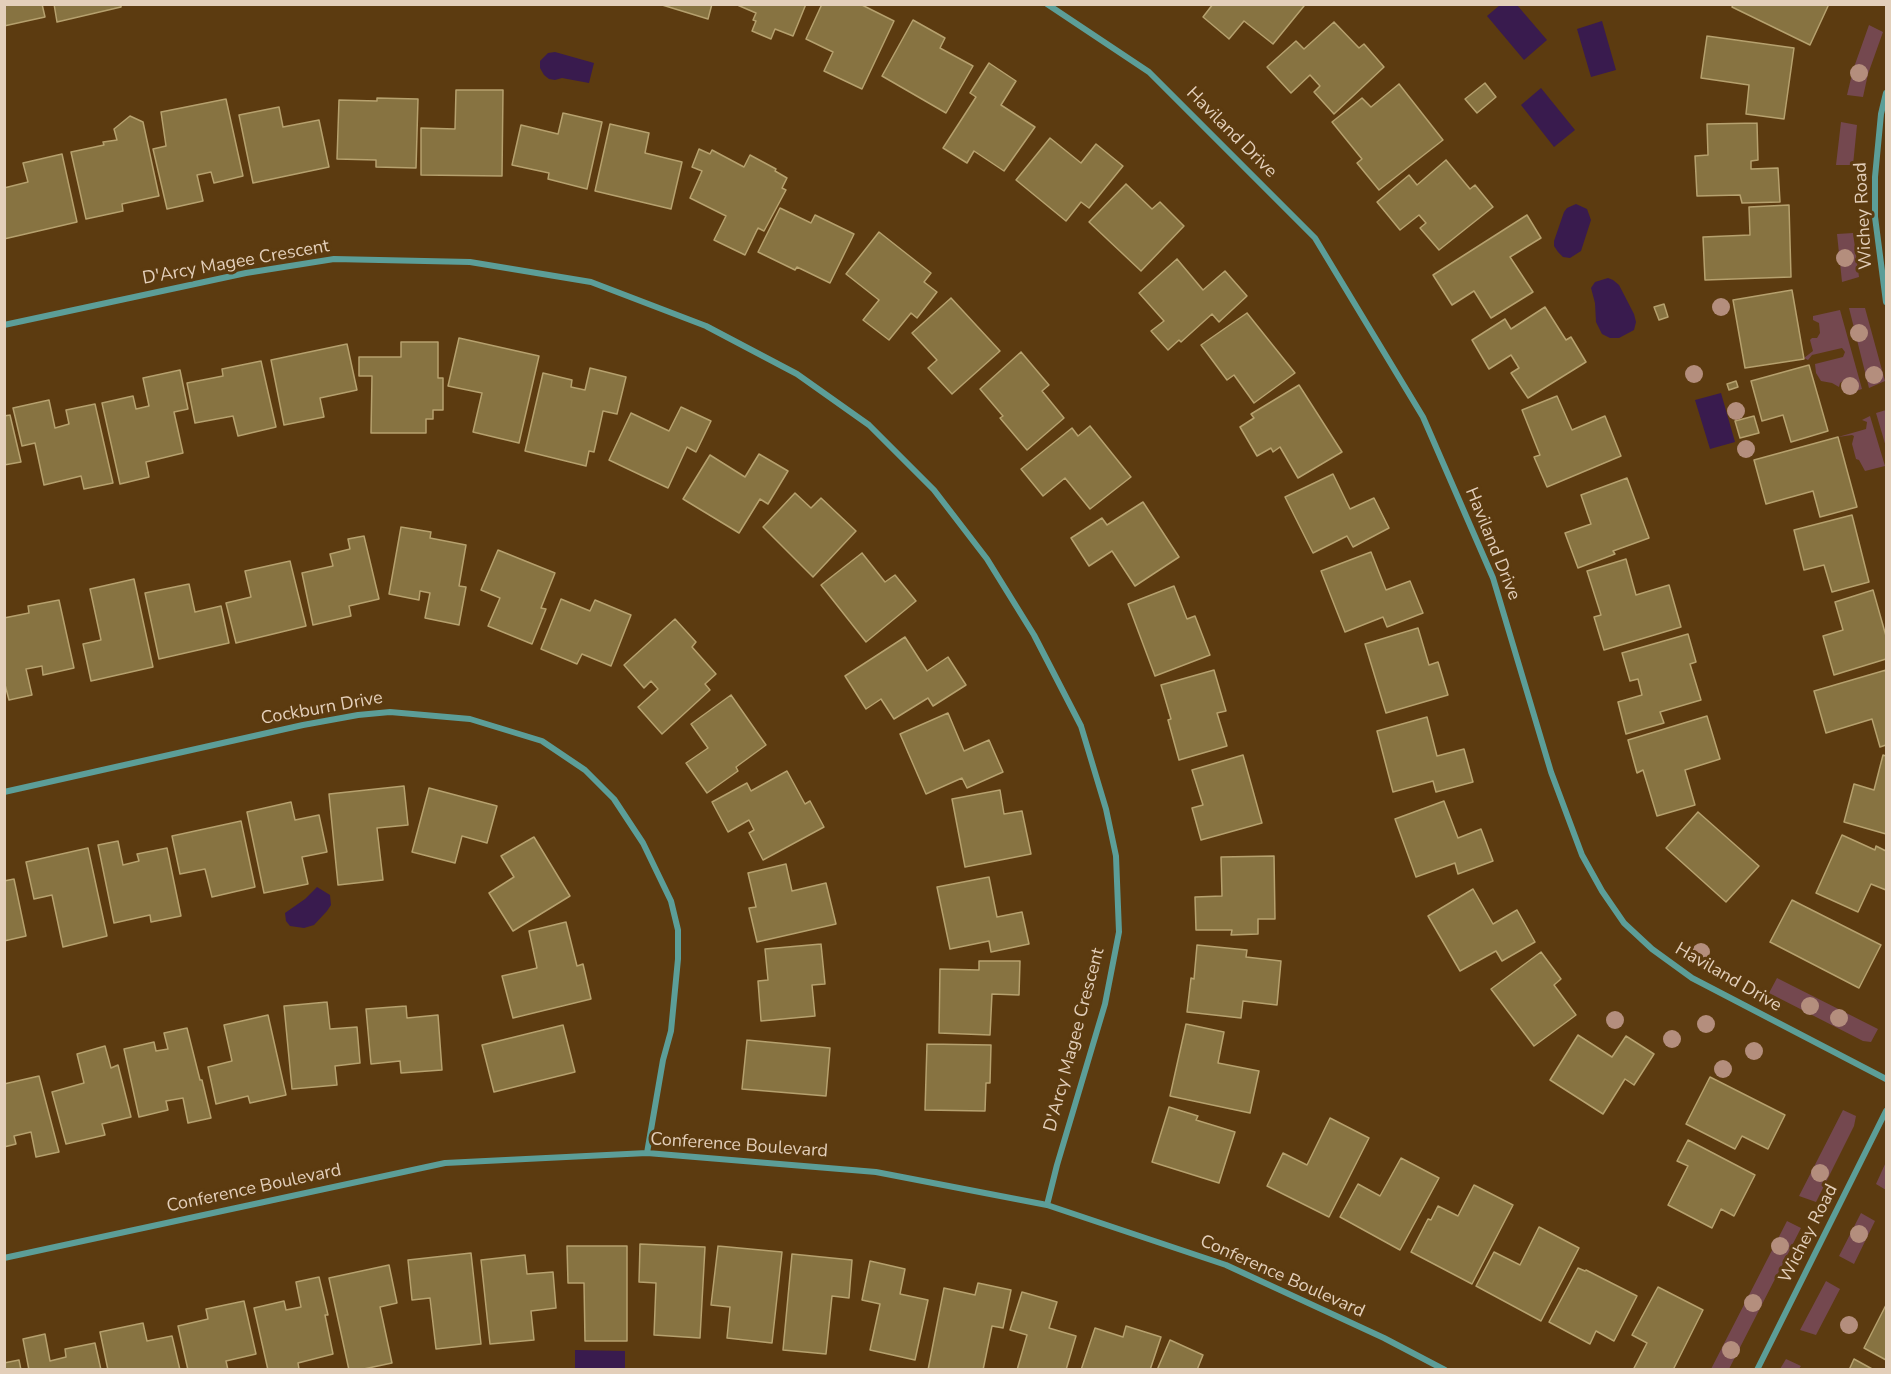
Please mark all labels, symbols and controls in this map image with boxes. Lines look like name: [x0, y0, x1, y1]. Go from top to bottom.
street label: Haviland Drive: [1181, 83, 1281, 183]
street label: Wichey Road: [1850, 162, 1878, 270]
street label: D'Arcy Magee Crescent: [141, 236, 331, 290]
street label: Haviland Drive: [1460, 485, 1524, 603]
street label: Cockburn Drive: [259, 688, 385, 730]
street label: Haviland Drive: [1671, 939, 1785, 1017]
street label: D'Arcy Magee Crescent: [1040, 946, 1110, 1134]
street label: Conference Boulevard: [649, 1129, 829, 1163]
street label: Conference Boulevard: [165, 1160, 343, 1218]
street label: Wichey Road: [1775, 1181, 1843, 1287]
street label: Conference Boulevard: [1196, 1231, 1368, 1323]

